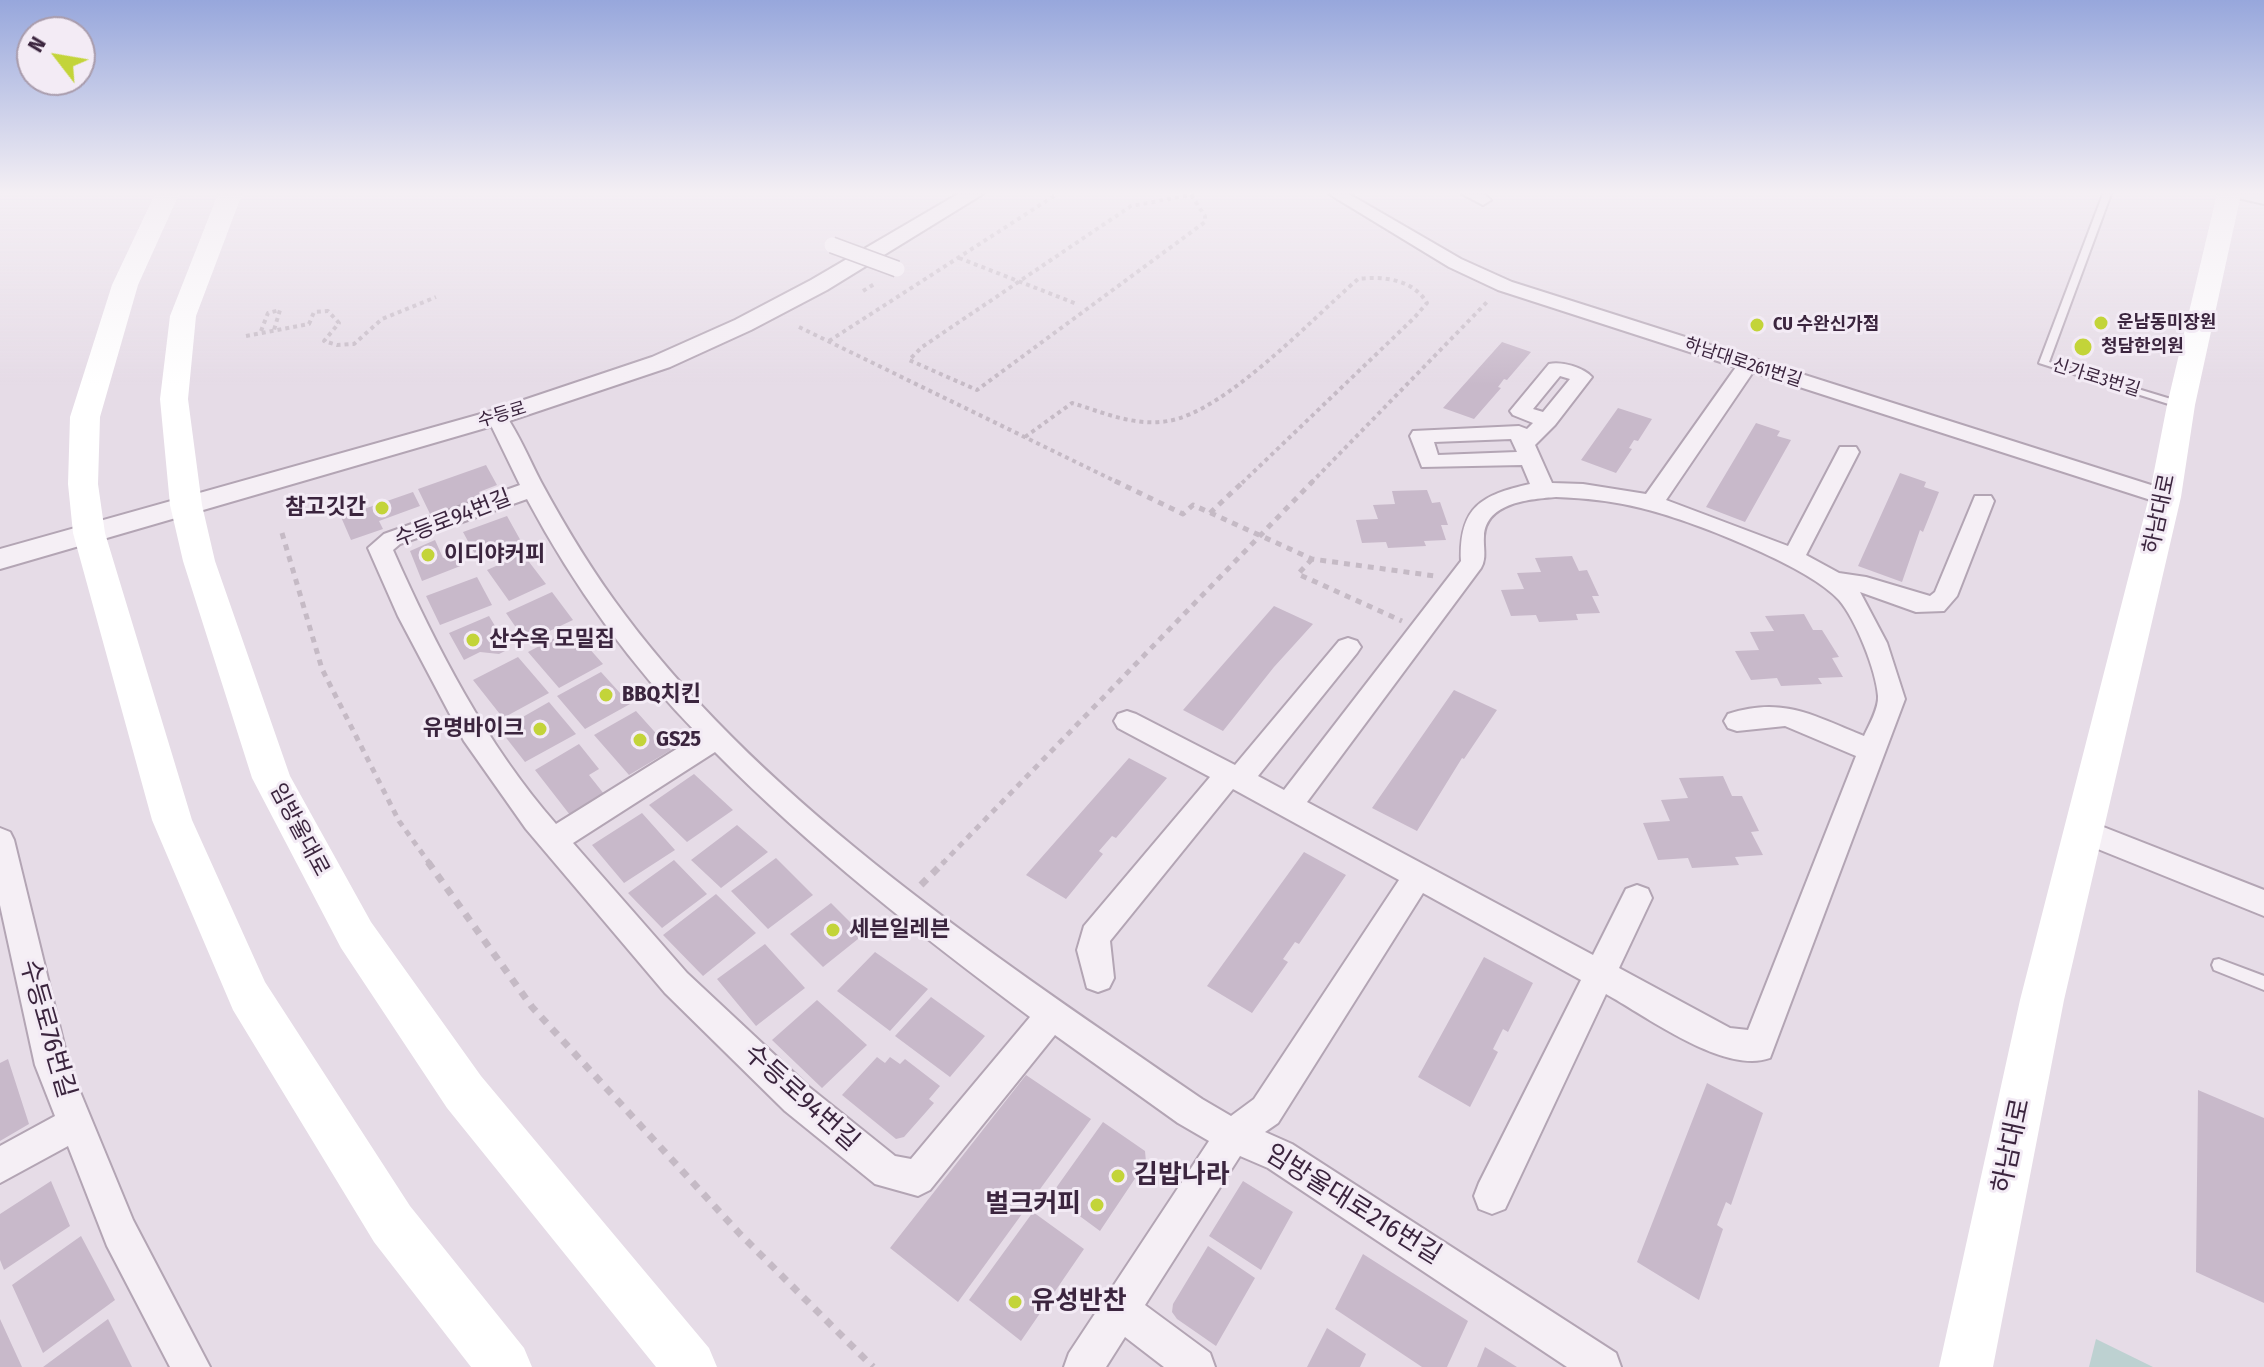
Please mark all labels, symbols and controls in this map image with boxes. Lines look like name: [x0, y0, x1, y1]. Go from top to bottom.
north arrow: [16, 16, 96, 96]
text: N: [22, 32, 52, 57]
place label: 운남동미장원: [2117, 312, 2216, 334]
place label: CU 수완신가점: [1773, 314, 1879, 336]
marker: 운남동미장원: [2092, 314, 2110, 332]
marker: CU 수완신가점: [1748, 316, 1766, 334]
street label: 하남대로261번길: [1681, 334, 1805, 392]
marker: 청담한의원: [2072, 336, 2094, 358]
place label: 청담한의원: [2101, 336, 2184, 358]
street label: 신가로3번길: [2049, 354, 2143, 402]
street label: 수등로: [475, 397, 529, 433]
street label: 하남대로: [2139, 472, 2181, 556]
street label: 수등로94번길: [391, 485, 515, 553]
place label: 참고깃간: [285, 495, 366, 521]
marker: 참고깃간: [373, 499, 391, 517]
place label: 이디야커피: [444, 542, 545, 568]
marker: 이디야커피: [419, 546, 437, 564]
place label: 산수옥 모밀집: [489, 627, 615, 653]
marker: 산수옥 모밀집: [464, 631, 482, 649]
place label: BBQ치킨: [622, 682, 701, 708]
marker: BBQ치킨: [597, 686, 615, 704]
place label: 유명바이크: [423, 716, 524, 742]
marker: 유명바이크: [531, 720, 549, 738]
place label: GS25: [656, 727, 701, 753]
marker: GS25: [631, 731, 649, 749]
street label: 임방울대로: [264, 779, 334, 881]
place label: 세븐일레븐: [849, 917, 950, 943]
marker: 세븐일레븐: [824, 921, 842, 939]
street label: 수등로76번길: [12, 956, 82, 1102]
street label: 수등로94번길: [737, 1038, 865, 1158]
street label: 하남대로: [1987, 1096, 2037, 1196]
street label: 임방울대로216번길: [1259, 1138, 1447, 1272]
place label: 김밥나라: [1134, 1160, 1230, 1192]
marker: 김밥나라: [1109, 1167, 1127, 1185]
place label: 벌크커피: [985, 1189, 1081, 1221]
marker: 벌크커피: [1088, 1196, 1106, 1214]
place label: 유성반찬: [1031, 1286, 1127, 1318]
marker: 유성반찬: [1006, 1293, 1024, 1311]

